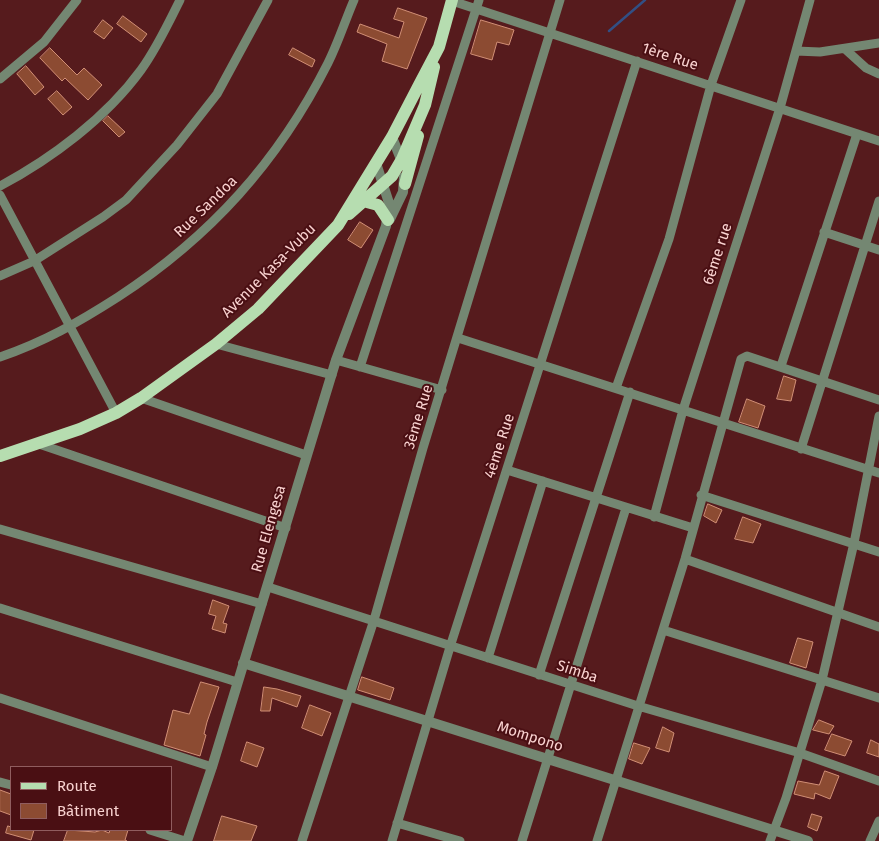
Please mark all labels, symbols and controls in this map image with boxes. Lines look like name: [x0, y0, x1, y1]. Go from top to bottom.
street label: 1ère Rue: [640, 39, 700, 75]
street label: Rue Sandoa: [171, 172, 241, 242]
street label: Avenue Kasa-Vubu: [218, 220, 320, 322]
street label: 6ème rue: [700, 221, 736, 287]
street label: 3ème Rue: [401, 383, 437, 451]
street label: 4ème Rue: [481, 411, 519, 481]
street label: Rue Elengesa: [248, 483, 290, 575]
street label: Simba: [554, 657, 600, 687]
street label: Mompono: [495, 718, 565, 756]
legend: [10, 766, 172, 831]
text: Route: [57, 777, 97, 795]
text: Bâtiment: [57, 802, 119, 820]

